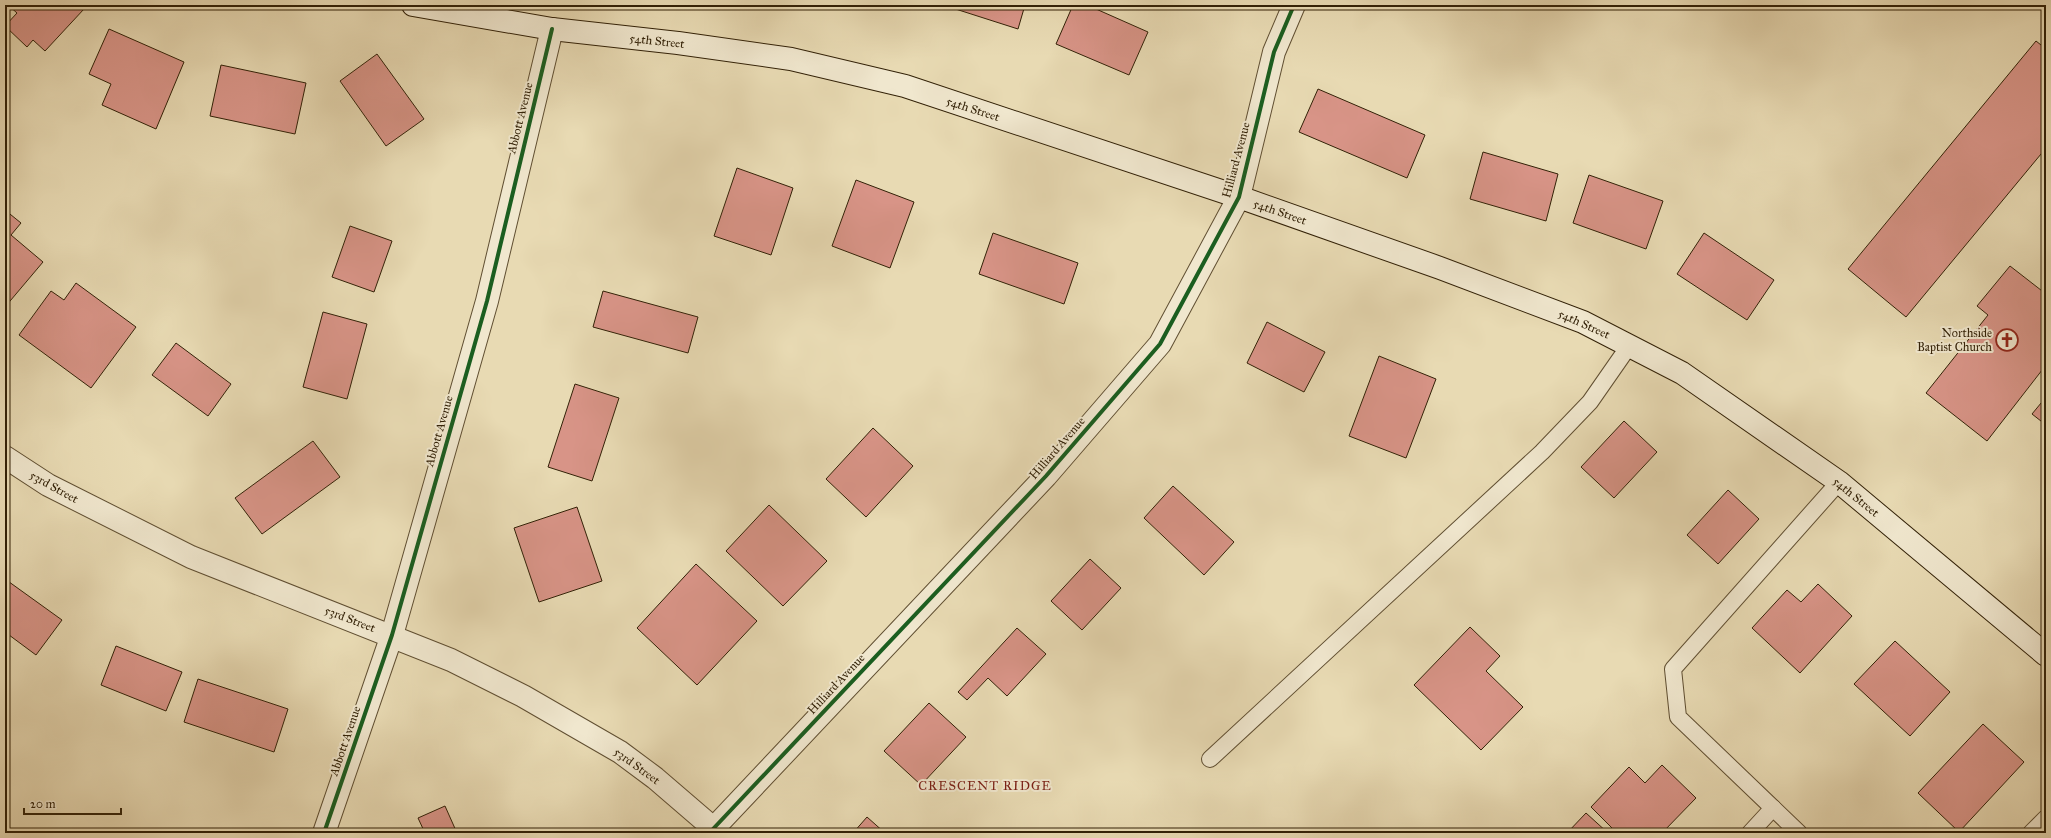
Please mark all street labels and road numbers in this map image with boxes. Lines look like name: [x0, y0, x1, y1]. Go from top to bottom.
street label: 54th Street: [629, 31, 686, 51]
street label: Abbott Avenue: [504, 81, 536, 156]
street label: 54th Street: [945, 94, 1002, 124]
street label: Hilliard Avenue: [1219, 121, 1253, 199]
street label: 54th Street: [1252, 196, 1309, 228]
street label: 54th Street: [1556, 306, 1613, 342]
street label: Abbott Avenue: [422, 394, 456, 469]
street label: Hilliard Avenue: [1026, 414, 1088, 482]
street label: 53rd Street: [27, 468, 81, 506]
street label: 54th Street: [1830, 474, 1882, 520]
street label: 53rd Street: [323, 603, 378, 635]
street label: Hilliard Avenue: [804, 651, 868, 717]
street label: Abbott Avenue: [326, 704, 363, 779]
street label: 53rd Street: [611, 745, 663, 788]

